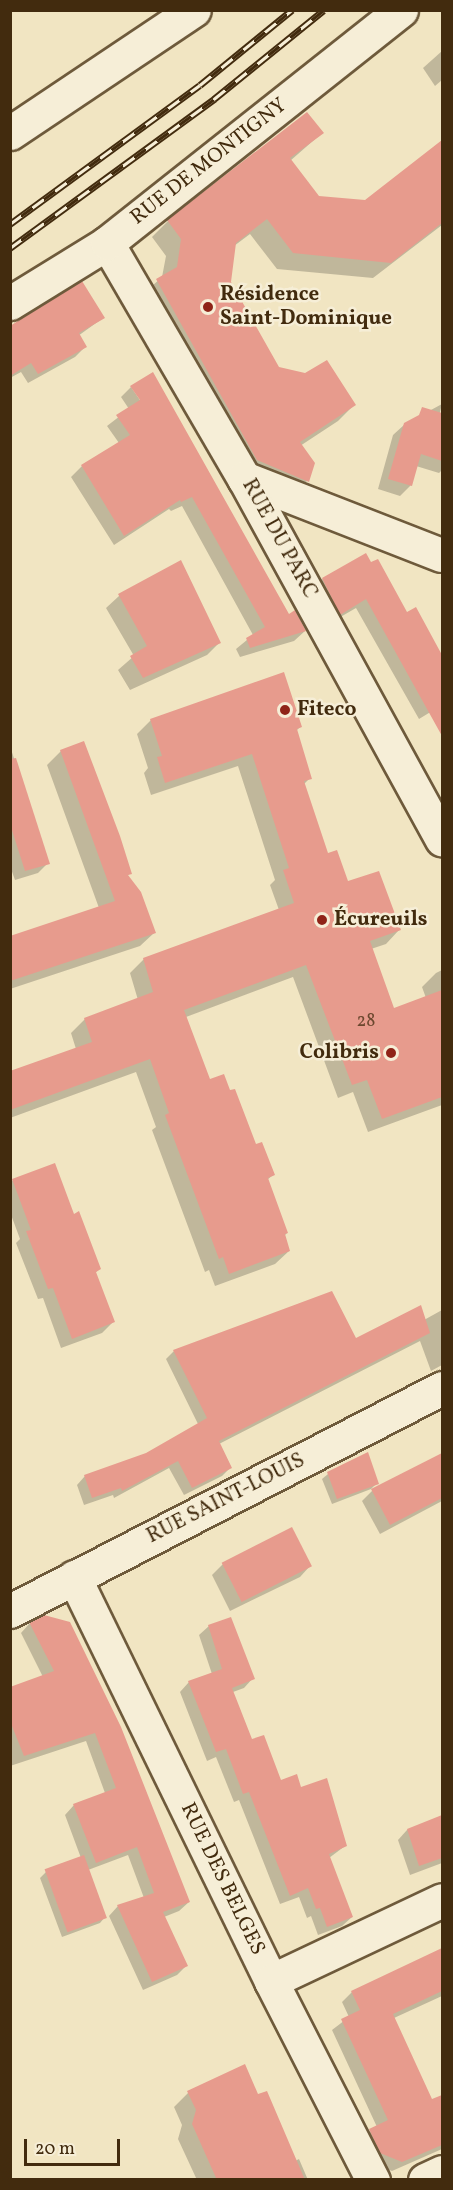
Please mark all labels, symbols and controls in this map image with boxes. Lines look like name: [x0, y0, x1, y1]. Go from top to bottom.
street label: RUE DE MONTIGNY: [126, 93, 292, 231]
place label: Résidence Saint-Dominique: [220, 282, 392, 332]
marker: Résidence Saint-Dominique: [201, 300, 215, 314]
street label: RUE DU PARC: [236, 475, 322, 603]
place label: Fiteco: [297, 697, 356, 723]
marker: Fiteco: [278, 703, 292, 717]
place label: Écureuils: [334, 907, 427, 933]
marker: Écureuils: [315, 913, 329, 927]
house number: 28: [357, 1011, 375, 1033]
place label: Colibris: [299, 1040, 379, 1066]
marker: Colibris: [384, 1046, 398, 1060]
street label: RUE SAINT-LOUIS: [143, 1448, 309, 1550]
street label: RUE DES BELGES: [174, 1799, 270, 1959]
scale bar: [27, 2127, 123, 2165]
text: 20 m: [35, 2137, 75, 2162]

